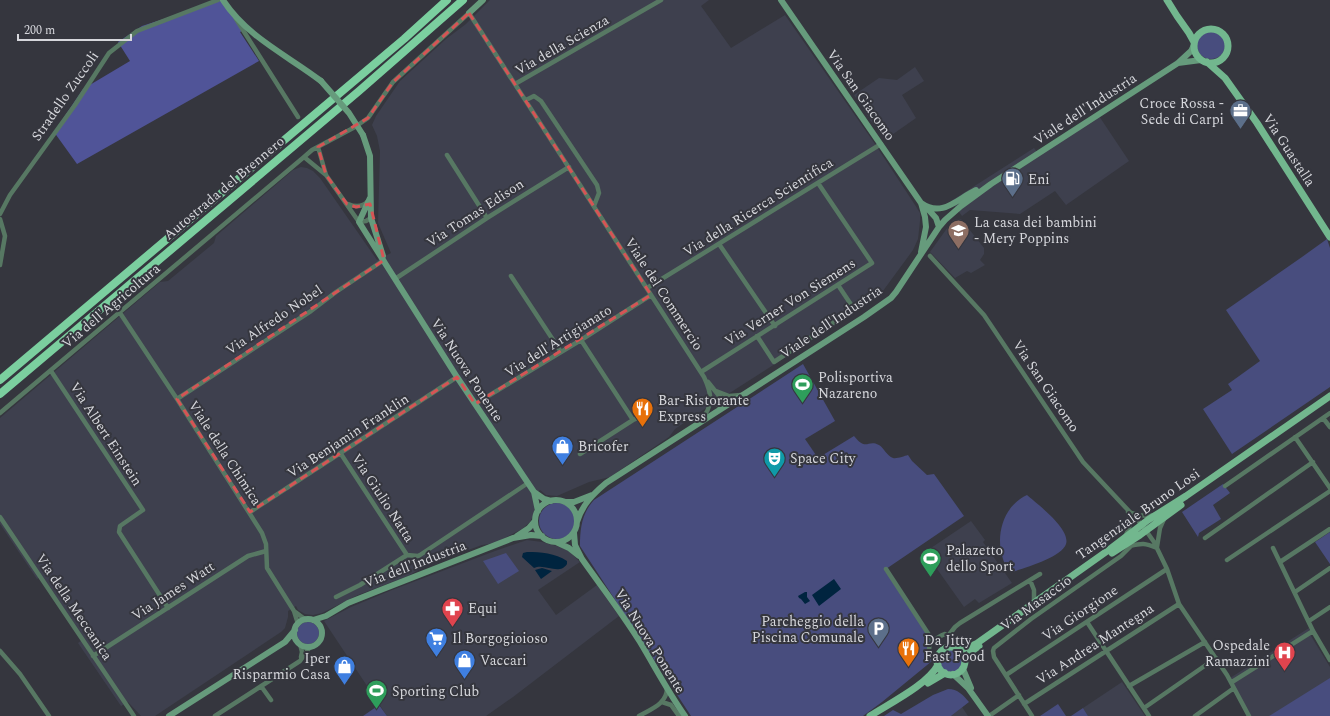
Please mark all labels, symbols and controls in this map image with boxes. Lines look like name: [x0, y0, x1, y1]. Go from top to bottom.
street label: Via della Scienza: [511, 9, 613, 80]
scale bar: [18, 16, 131, 42]
text: 200 m: [24, 21, 55, 40]
street label: Via San Giacomo: [822, 45, 900, 145]
street label: Stradello Zuccoli: [26, 47, 104, 145]
street label: Viale dell'Industria: [1029, 68, 1141, 150]
place label: Croce Rossa - Sede di Carpi: [1139, 93, 1224, 130]
office icon: Croce Rossa - Sede di Carpi: [1227, 98, 1253, 131]
street label: Via Guastalla: [1258, 109, 1321, 191]
street label: Autostrada del Brennero: [159, 131, 289, 245]
street label: Via della Ricerca Scientifica: [679, 152, 837, 262]
fuel station icon: Eni: [999, 166, 1025, 199]
place label: Eni: [1028, 169, 1050, 190]
street label: Via Tomas Edison: [422, 173, 528, 253]
place label: La casa dei bambini - Mery Poppins: [974, 212, 1097, 249]
school or university icon: La casa dei bambini - Mery Poppins: [945, 217, 971, 250]
street label: Viale del Commercio: [620, 233, 708, 355]
street label: Via Verner Von Siemens: [720, 253, 860, 351]
street label: Via dell'Agricoltura: [57, 258, 165, 354]
street label: Via Alfredo Nobel: [221, 280, 327, 360]
street label: Viale dell'Industria: [776, 280, 886, 364]
street label: Via dell'Artigianato: [500, 299, 616, 383]
street label: Via Nuova Ponente: [426, 314, 509, 426]
street label: Via San Giacomo: [1007, 336, 1085, 436]
place label: Polisportiva Nazareno: [818, 367, 893, 404]
sports icon: Polisportiva Nazareno: [789, 372, 815, 405]
street label: Via Albert Einstein: [64, 378, 148, 490]
street label: Via Benjamin Franklin: [283, 389, 413, 483]
place label: Bar-Ristorante Express: [658, 390, 749, 427]
restaurant icon: Bar-Ristorante Express: [629, 395, 655, 428]
street label: Viale della Chimica: [183, 396, 267, 510]
shop icon: Bricofer: [549, 433, 575, 466]
place label: Bricofer: [578, 436, 629, 457]
theatre icon: Space City: [762, 445, 788, 478]
place label: Space City: [790, 448, 857, 469]
street label: Via Giulio Natta: [346, 449, 420, 547]
street label: Tangenziale Bruno Losi: [1072, 463, 1204, 565]
street label: Via dell'Industria: [361, 535, 470, 593]
place label: Palazetto dello Sport: [946, 540, 1013, 577]
sports icon: Palazetto dello Sport: [917, 545, 943, 578]
street label: Via della Meccanica: [30, 549, 118, 665]
street label: Via James Watt: [127, 556, 219, 626]
street label: Via Masaccio: [996, 570, 1076, 636]
street label: Via Giorgione: [1038, 580, 1122, 646]
street label: Via Nuova Ponente: [609, 585, 691, 698]
pharmacy icon: Equi: [439, 595, 465, 628]
place label: Equi: [468, 598, 497, 619]
street label: Via Andrea Mantegna: [1032, 598, 1158, 690]
place label: Parcheggio della Piscina Comunale: [752, 611, 864, 648]
parking icon: Parcheggio della Piscina Comunale: [866, 616, 892, 649]
supermarket icon: Il Borgogioioso: [423, 625, 449, 658]
place label: Il Borgogioioso: [452, 628, 548, 649]
place label: Da Jitty Fast Food: [924, 630, 985, 667]
restaurant icon: Da Jitty Fast Food: [895, 635, 921, 668]
place label: Ospedale Ramazzini: [1205, 635, 1270, 672]
hospital icon: Ospedale Ramazzini: [1272, 640, 1298, 673]
shop icon: Vaccari: [452, 647, 478, 680]
place label: Iper Risparmio Casa: [233, 648, 330, 685]
place label: Vaccari: [480, 650, 527, 671]
shop icon: Iper Risparmio Casa: [332, 653, 358, 686]
sports icon: Sporting Club: [364, 678, 390, 711]
place label: Sporting Club: [392, 681, 479, 702]

